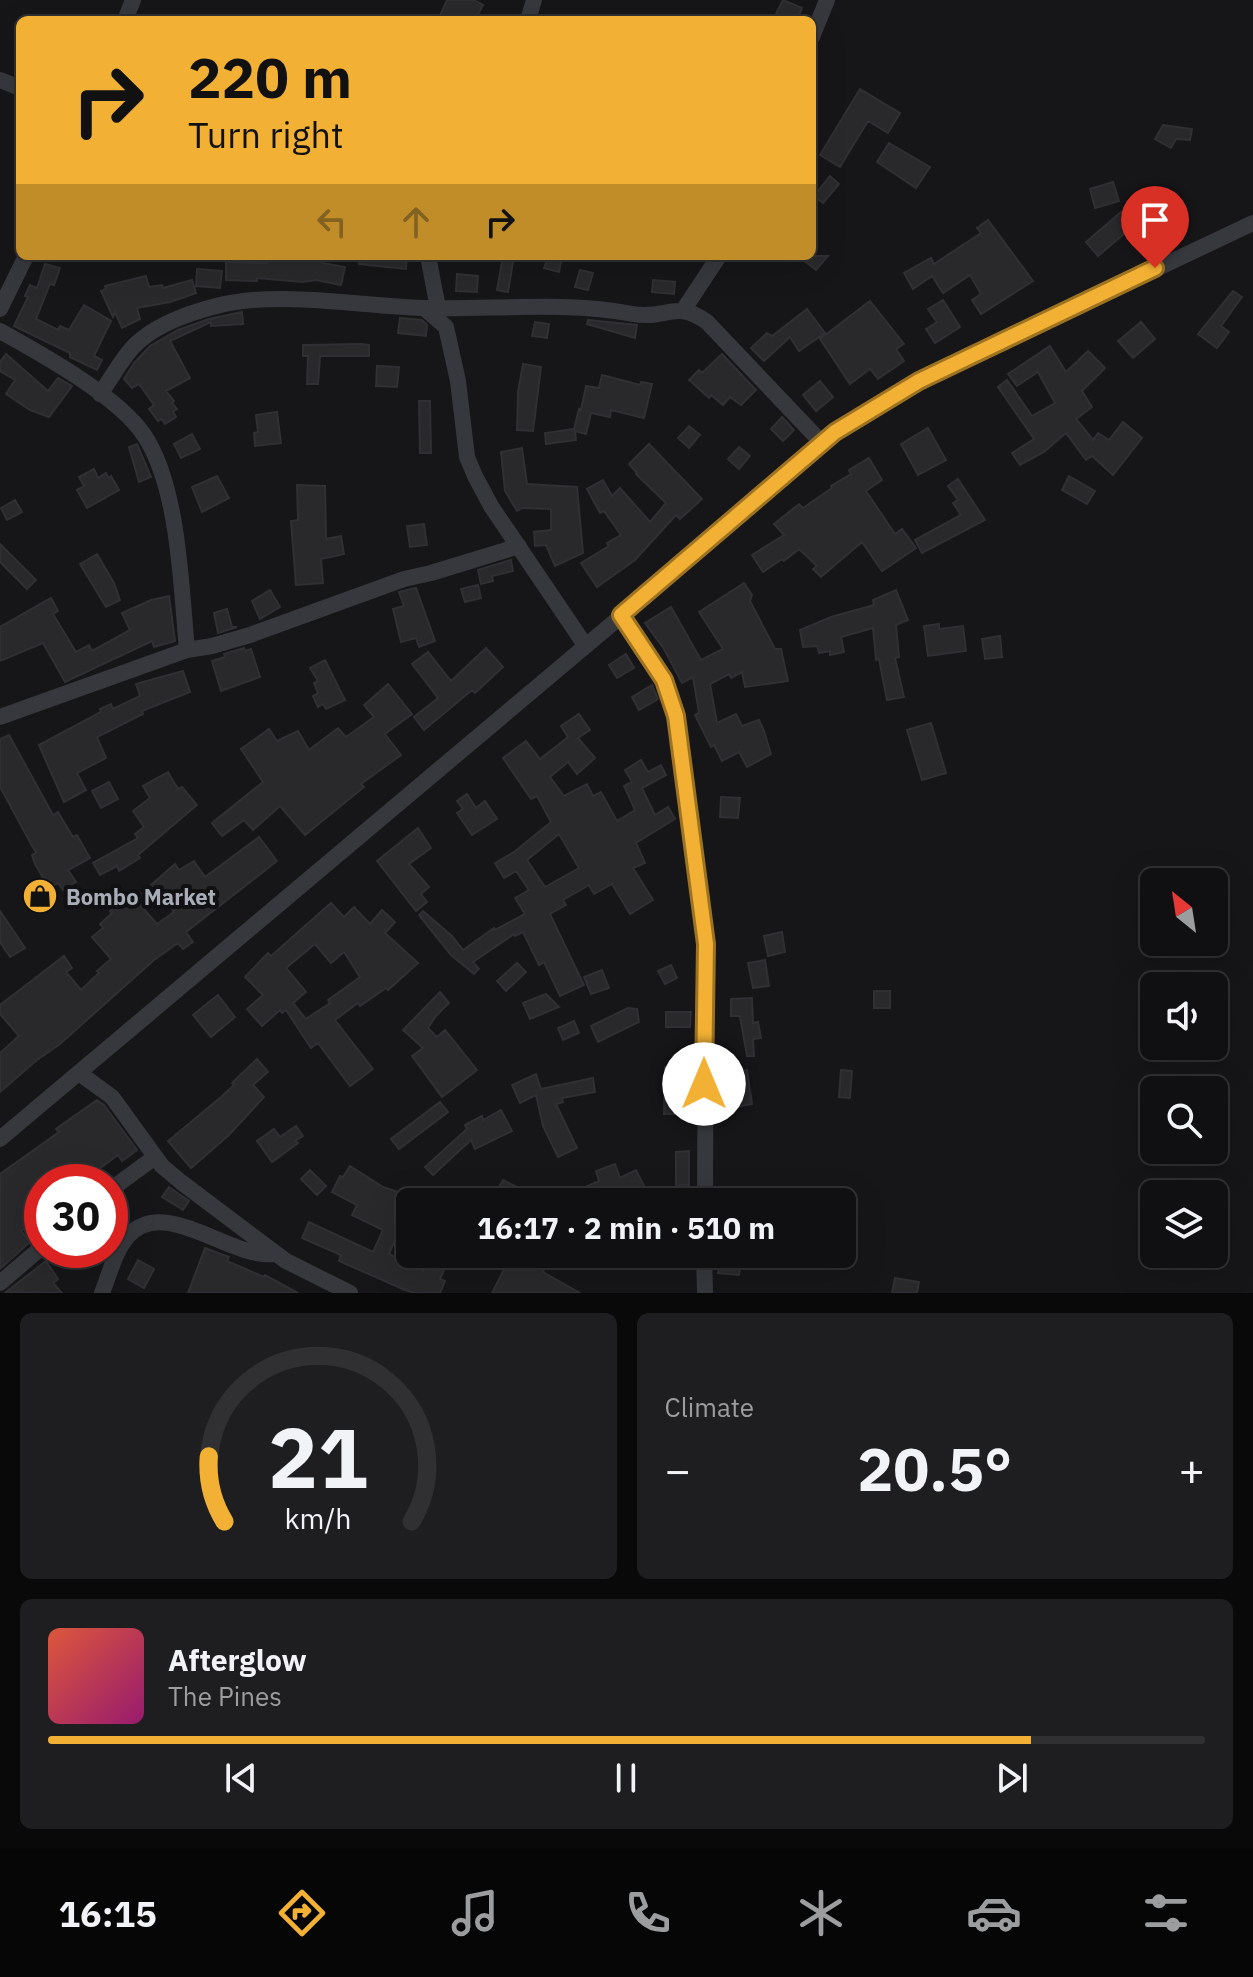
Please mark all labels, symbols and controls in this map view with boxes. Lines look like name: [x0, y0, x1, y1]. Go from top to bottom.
text: 220 m: [188, 41, 352, 113]
icon: right: [56, 48, 160, 152]
text: Turn right: [188, 111, 344, 158]
pin: [1121, 186, 1189, 268]
icon: arrive: [1133, 198, 1177, 242]
icon: left: [310, 200, 354, 244]
icon: ahead: [394, 200, 438, 244]
icon: right: [478, 200, 522, 244]
north arrow: [1140, 868, 1228, 956]
map controls: [1140, 868, 1228, 1268]
shop icon: Bombo Market: [21, 877, 59, 915]
place label: Bombo Market: [66, 882, 216, 911]
button: sound: [1140, 972, 1228, 1060]
position arrow: [662, 1042, 746, 1126]
button: search: [1140, 1076, 1228, 1164]
speed limit sign: 30: [24, 1164, 128, 1268]
button: layers: [1140, 1180, 1228, 1268]
text: 16:17 · 2 min · 510 m: [477, 1208, 775, 1247]
text: Climate: [665, 1390, 754, 1424]
text: 21: [268, 1403, 368, 1511]
text: 20.5°: [857, 1429, 1012, 1508]
text: −: [665, 1441, 691, 1498]
text: +: [1179, 1441, 1205, 1498]
text: km/h: [285, 1500, 352, 1537]
text: Afterglow: [168, 1640, 307, 1679]
text: The Pines: [168, 1679, 282, 1713]
icon: previous: [219, 1756, 263, 1800]
icon: pause: [604, 1756, 648, 1800]
icon: next: [990, 1756, 1034, 1800]
icon: directions: [274, 1885, 330, 1941]
icon: music: [447, 1885, 503, 1941]
icon: phone: [620, 1885, 676, 1941]
icon: climate: [793, 1885, 849, 1941]
icon: car: [966, 1885, 1022, 1941]
icon: filters: [1138, 1885, 1194, 1941]
text: 16:15: [58, 1890, 157, 1937]

